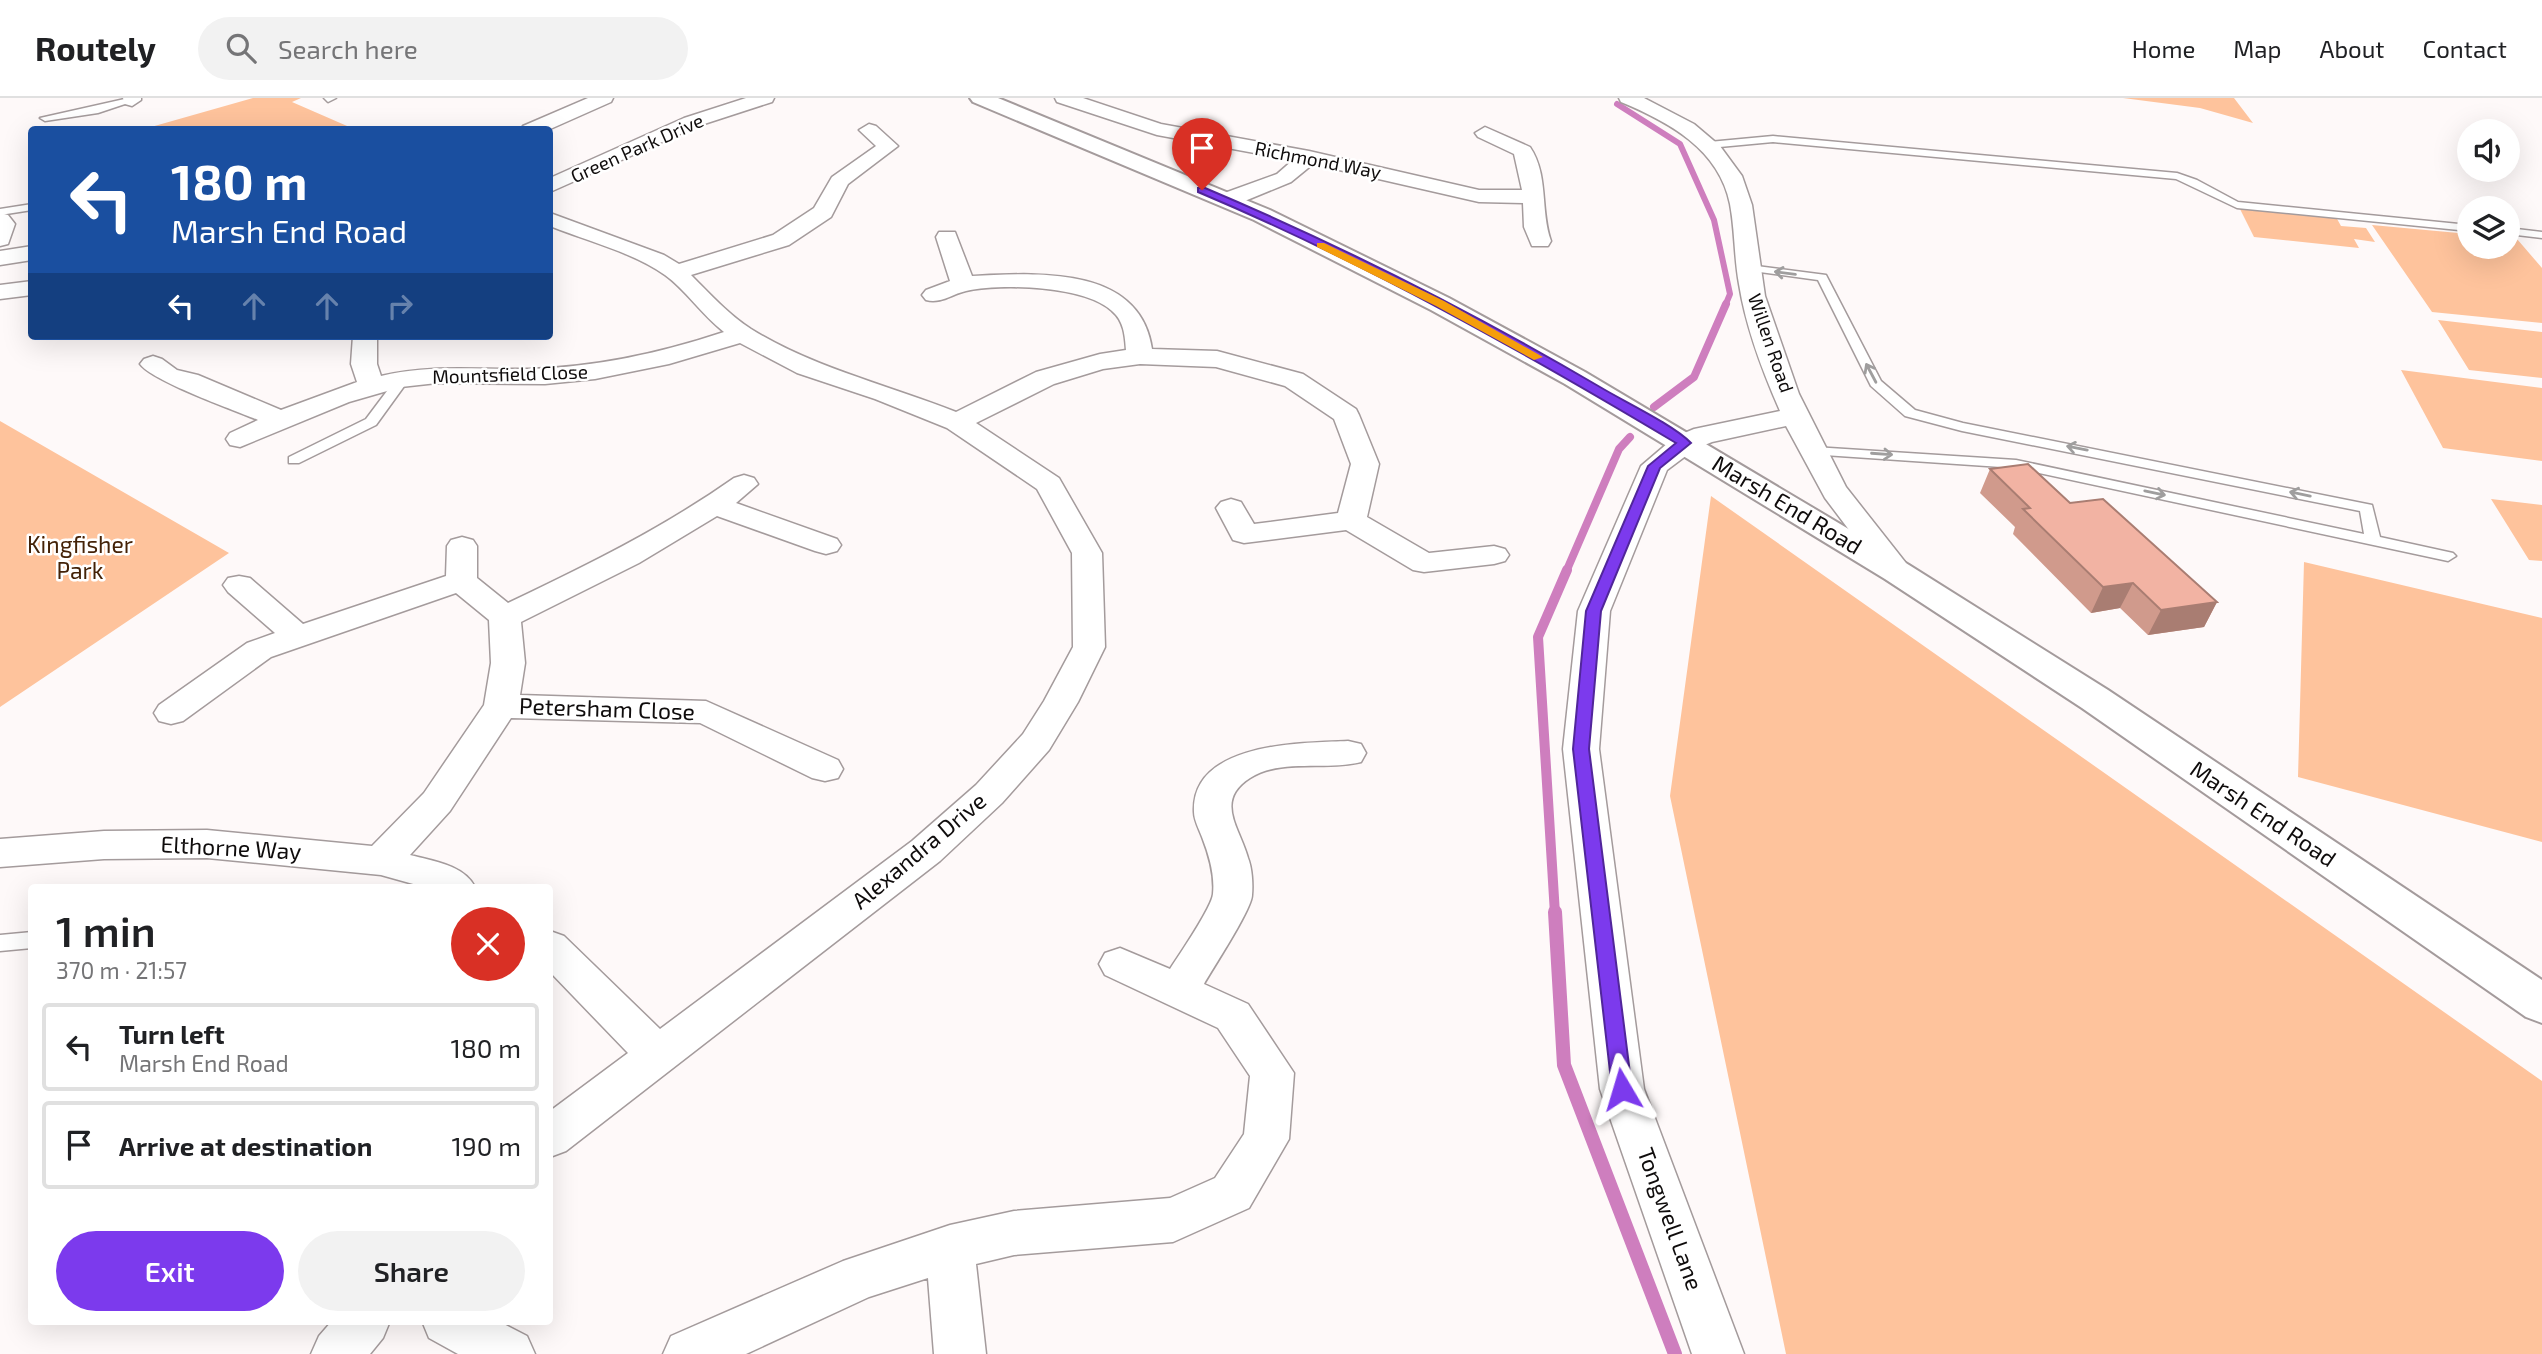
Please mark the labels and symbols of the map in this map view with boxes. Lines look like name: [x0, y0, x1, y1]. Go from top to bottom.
street label: Green Park Drive: [567, 108, 707, 187]
pin: [1172, 118, 1232, 190]
street label: Richmond Way: [1253, 136, 1383, 183]
one-way arrow: [1774, 266, 1797, 279]
street label: Willen Road: [1744, 290, 1799, 395]
street label: Mountsfield Close: [432, 359, 588, 388]
one-way arrow: [1863, 363, 1877, 384]
one-way arrow: [2066, 441, 2089, 455]
street label: Marsh End Road: [1708, 448, 1867, 560]
one-way arrow: [1870, 448, 1893, 461]
one-way arrow: [2289, 486, 2312, 500]
one-way arrow: [2143, 487, 2166, 501]
park label: Kingfisher Park: [27, 530, 133, 584]
street label: Petersham Close: [519, 691, 696, 725]
street label: Marsh End Road: [2185, 754, 2342, 872]
street label: Alexandra Drive: [846, 786, 991, 914]
street label: Elthorne Way: [160, 829, 302, 865]
position arrow: [1585, 1052, 1659, 1126]
street label: Tongwell Lane: [1632, 1144, 1710, 1294]

